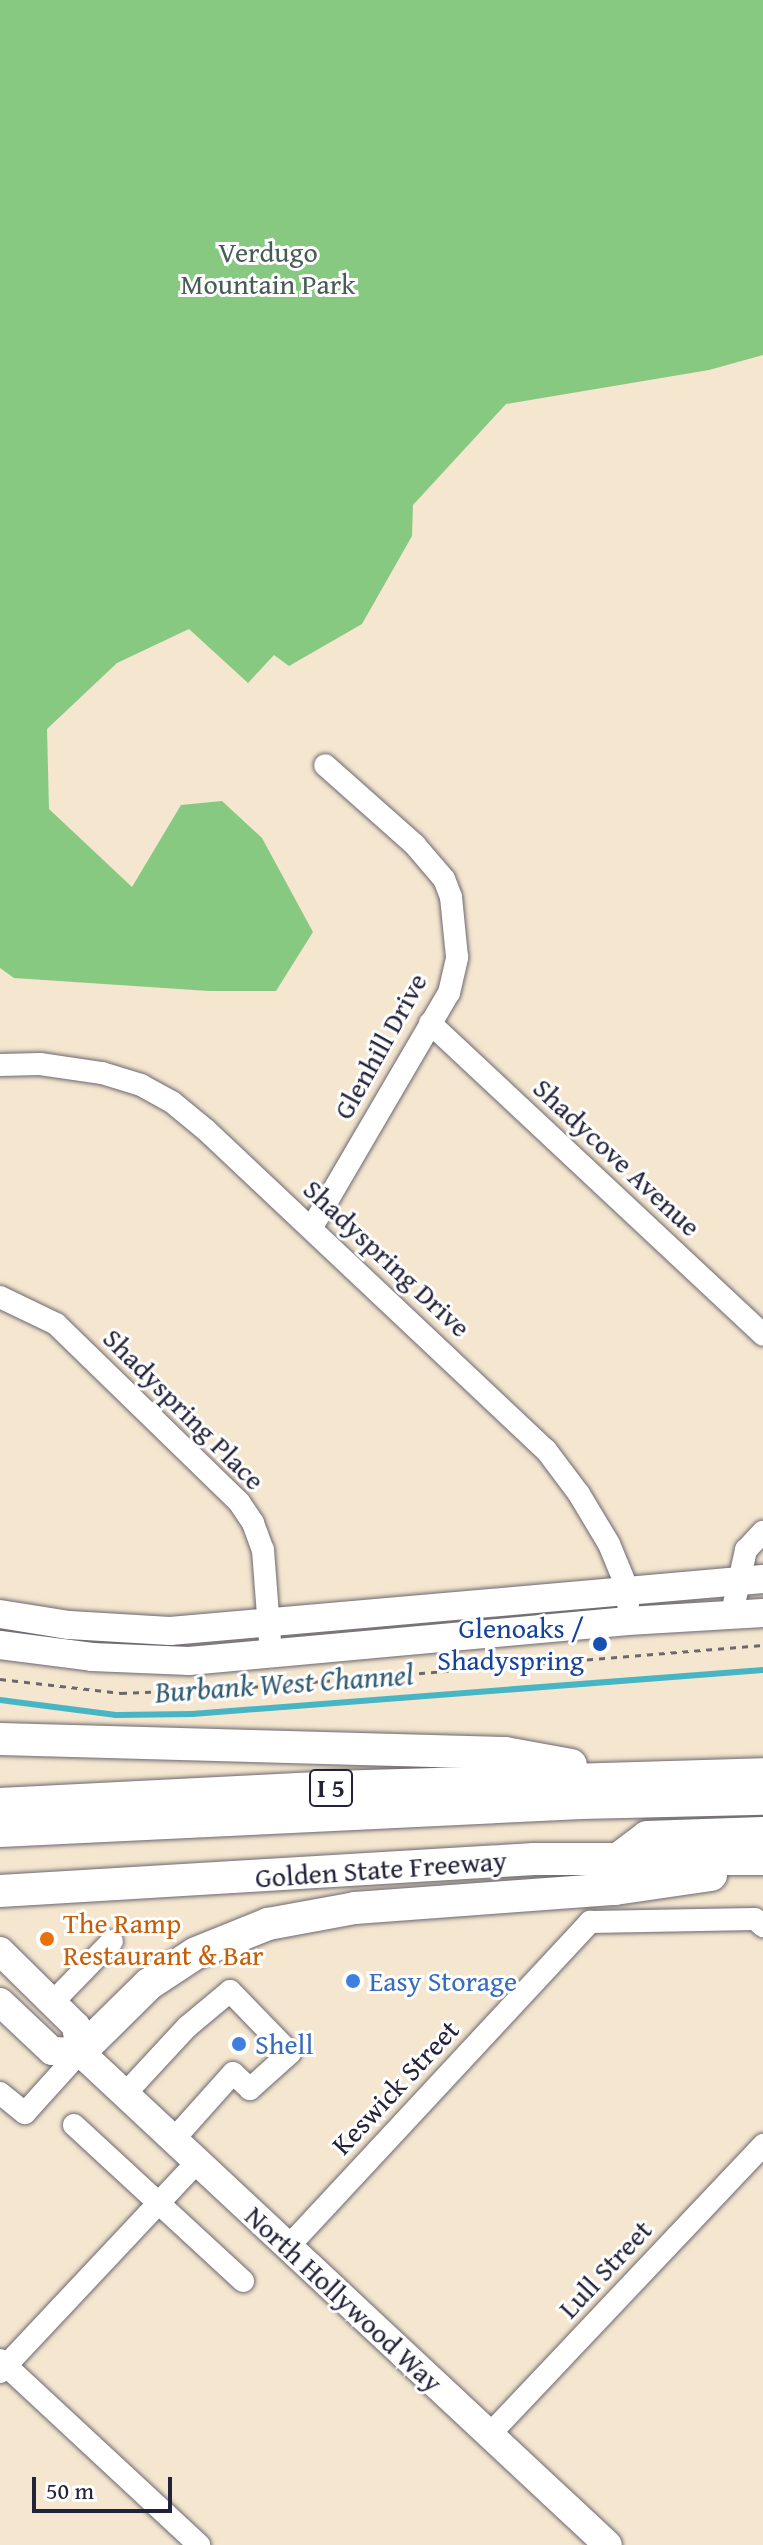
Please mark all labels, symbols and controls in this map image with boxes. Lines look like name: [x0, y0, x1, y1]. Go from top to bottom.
park label: Verdugo Mountain Park: [180, 235, 356, 301]
street label: Glenhill Drive: [326, 967, 434, 1125]
street label: Shadycove Avenue: [526, 1071, 708, 1243]
street label: Shadyspring Drive: [297, 1172, 477, 1344]
street label: Shadyspring Place: [96, 1321, 272, 1497]
place label: Glenoaks / Shadyspring: [437, 1611, 584, 1677]
marker: Glenoaks / Shadyspring: [591, 1635, 609, 1653]
water label: Burbank West Channel: [154, 1656, 414, 1710]
road number: I 5: [309, 1766, 353, 1810]
street label: Golden State Freeway: [254, 1843, 508, 1895]
place label: The Ramp Restaurant & Bar: [63, 1906, 264, 1972]
marker: The Ramp Restaurant & Bar: [38, 1930, 56, 1948]
place label: Easy Storage: [369, 1964, 517, 1998]
marker: Easy Storage: [344, 1972, 362, 1990]
street label: Keswick Street: [324, 2013, 466, 2161]
place label: Shell: [255, 2027, 313, 2061]
marker: Shell: [230, 2035, 248, 2053]
street label: North Hollywood Way: [238, 2199, 450, 2399]
street label: Lull Street: [551, 2213, 659, 2325]
scale bar: [36, 2461, 176, 2511]
text: 50 m: [46, 2473, 94, 2508]

